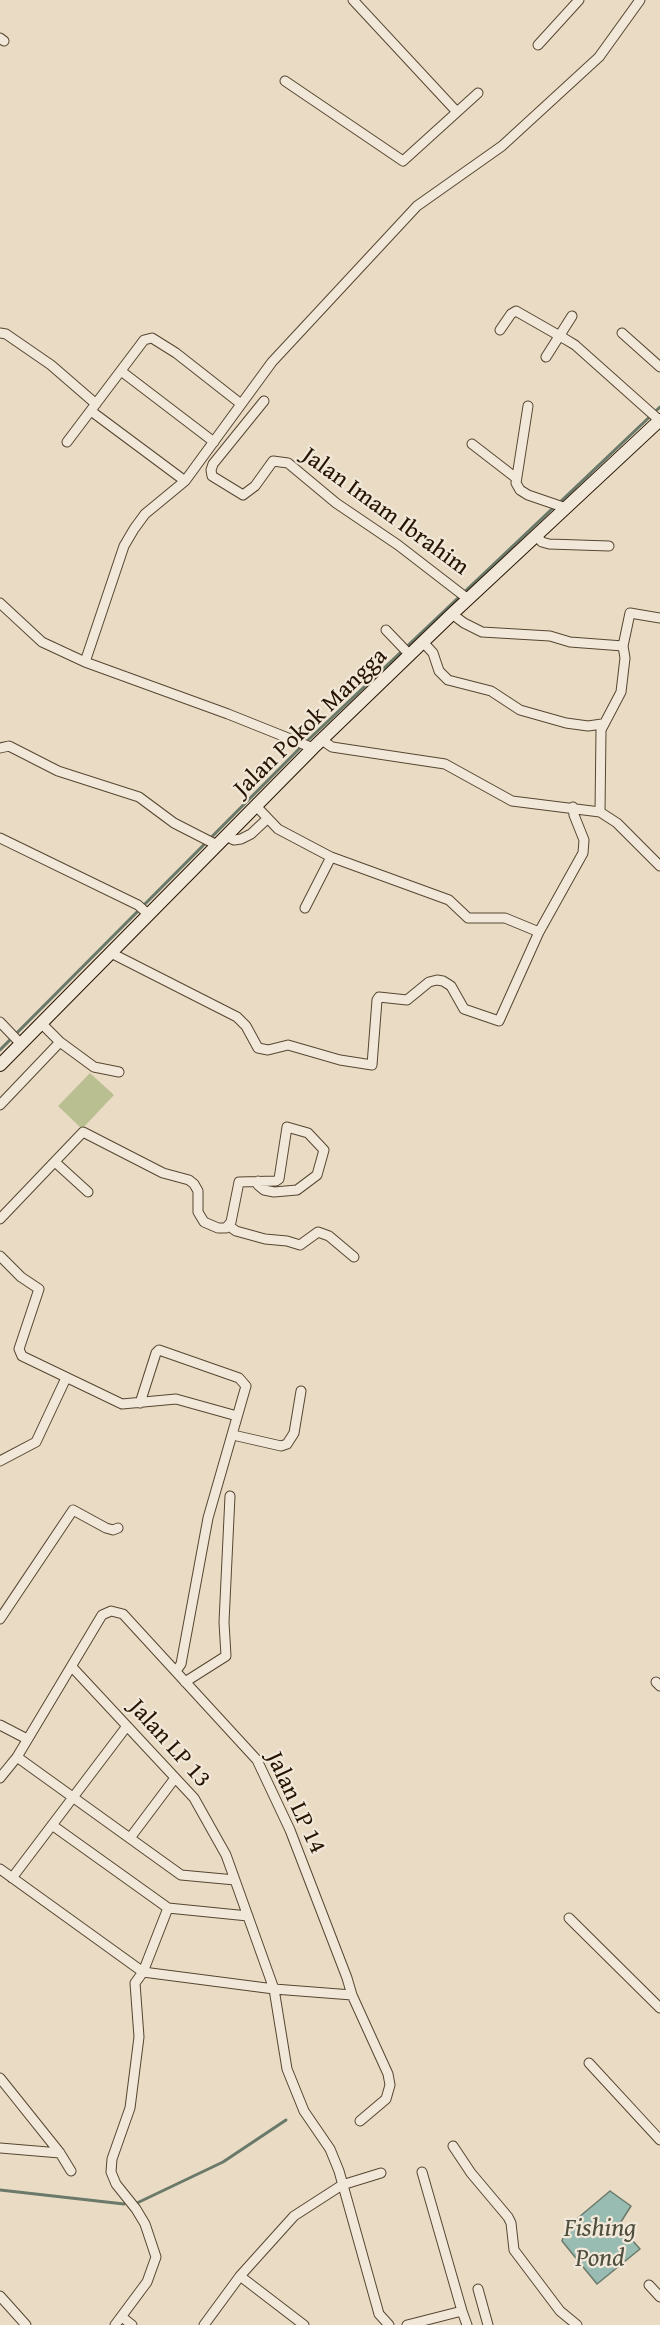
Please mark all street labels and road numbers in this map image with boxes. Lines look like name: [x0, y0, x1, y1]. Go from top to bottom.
street label: Jalan Imam Ibrahim: [296, 442, 474, 582]
street label: Jalan Pokok Mangga: [228, 642, 394, 804]
street label: Jalan LP 13: [122, 1694, 216, 1794]
street label: Jalan LP 14: [259, 1748, 331, 1858]

